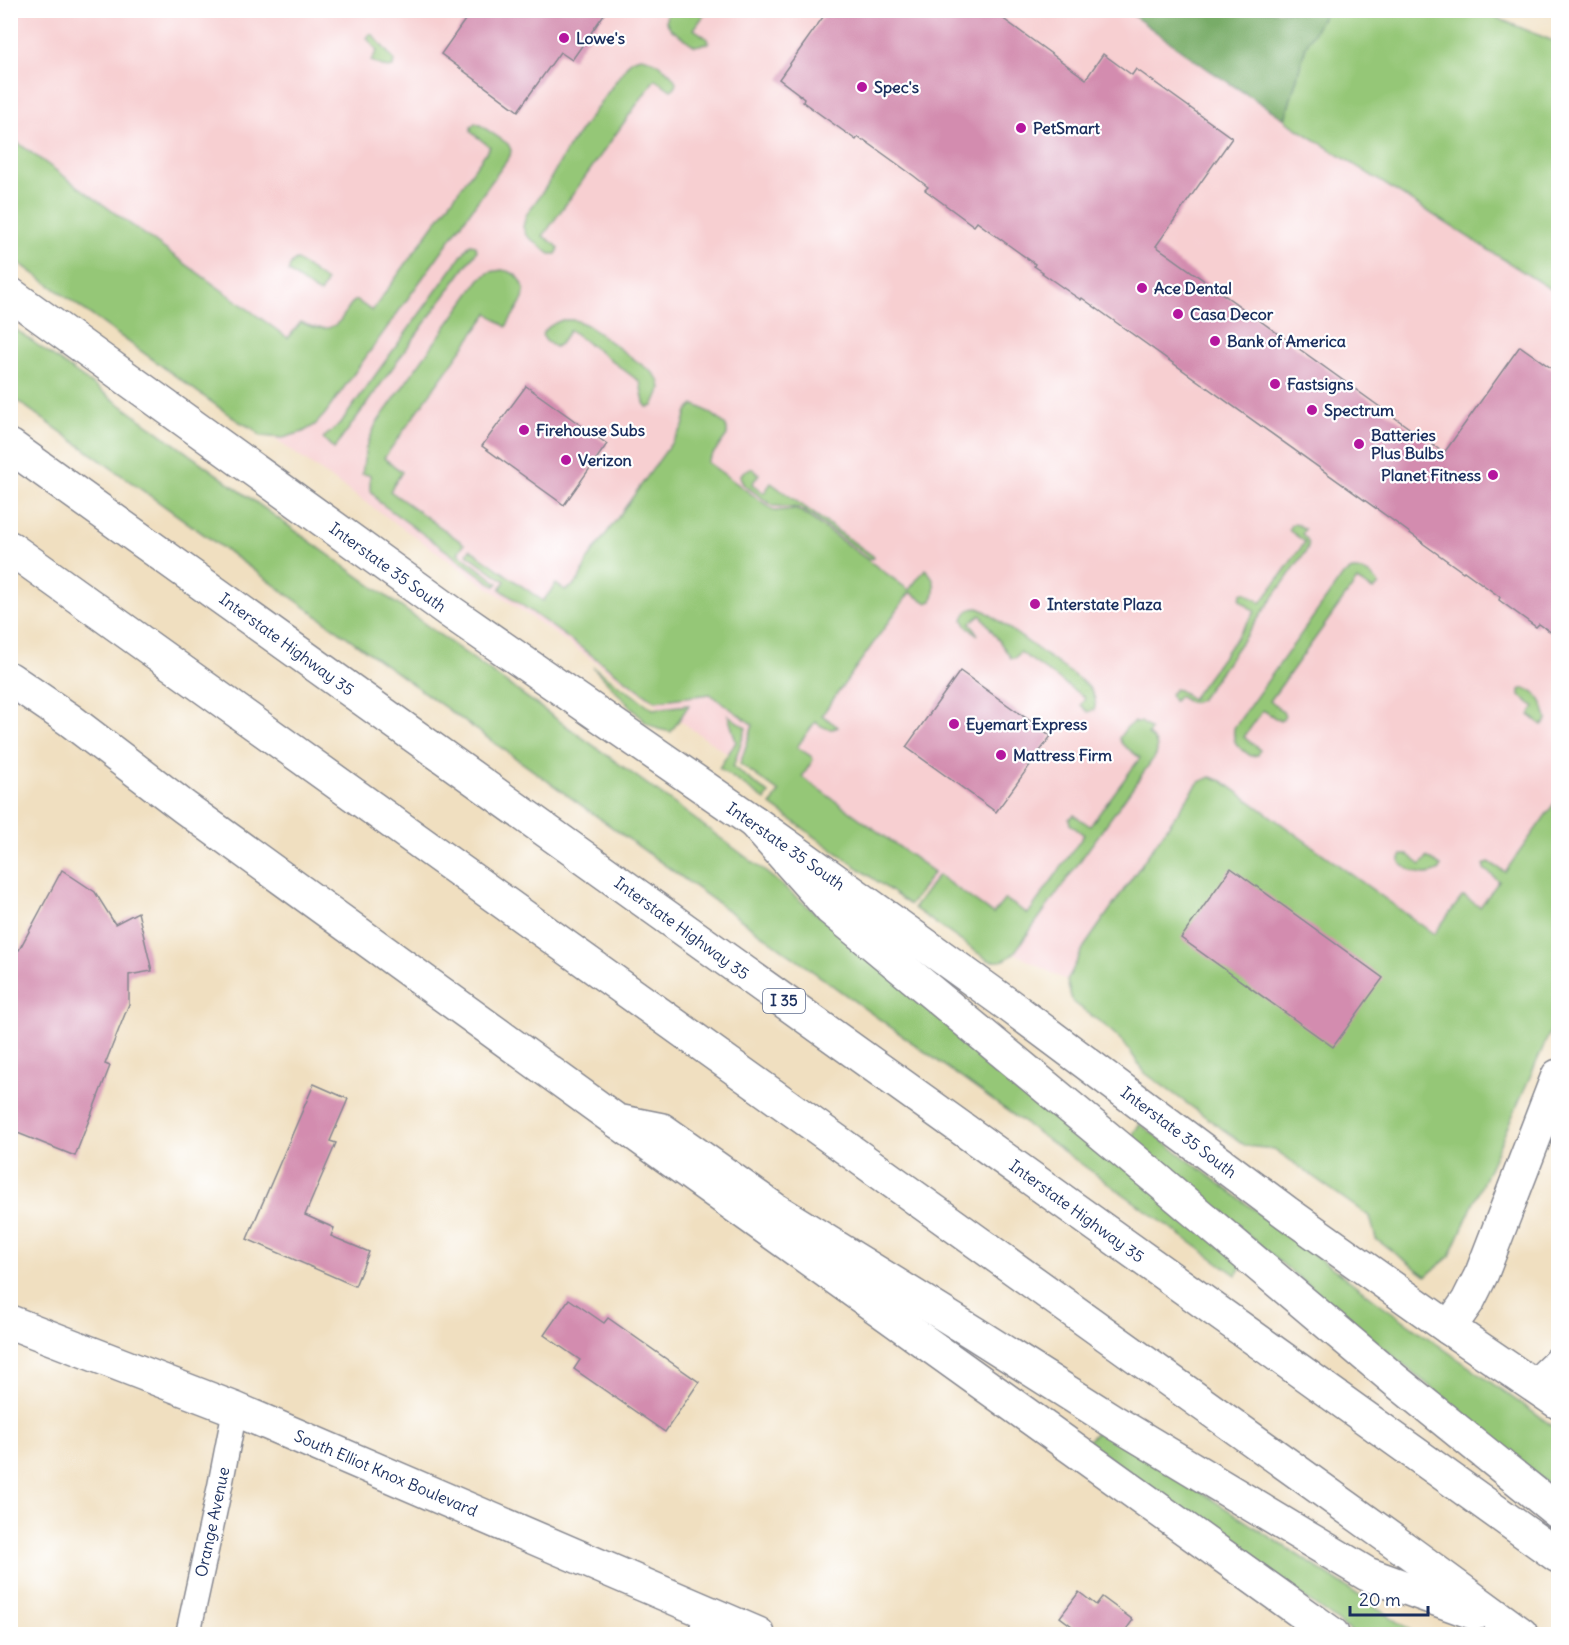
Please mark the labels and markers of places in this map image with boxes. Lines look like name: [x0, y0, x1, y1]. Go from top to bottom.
place label: Lowe's: [576, 28, 625, 48]
marker: Lowe's: [557, 31, 571, 45]
place label: Spec's: [874, 77, 919, 98]
marker: Spec's: [855, 80, 869, 94]
place label: PetSmart: [1033, 118, 1101, 138]
marker: PetSmart: [1014, 121, 1028, 135]
place label: Ace Dental: [1154, 278, 1232, 298]
marker: Ace Dental: [1135, 281, 1149, 295]
place label: Casa Decor: [1190, 304, 1274, 324]
marker: Casa Decor: [1171, 307, 1185, 321]
place label: Bank of America: [1227, 331, 1346, 351]
marker: Bank of America: [1208, 334, 1222, 348]
place label: Fastsigns: [1287, 374, 1353, 395]
marker: Fastsigns: [1268, 377, 1282, 391]
place label: Spectrum: [1324, 400, 1394, 421]
marker: Spectrum: [1305, 403, 1319, 417]
place label: Firehouse Subs: [536, 420, 645, 440]
marker: Firehouse Subs: [517, 423, 531, 437]
place label: Batteries Plus Bulbs: [1371, 425, 1444, 463]
marker: Batteries Plus Bulbs: [1352, 437, 1366, 451]
place label: Verizon: [578, 450, 632, 470]
marker: Verizon: [559, 453, 573, 467]
place label: Planet Fitness: [1381, 465, 1481, 485]
marker: Planet Fitness: [1486, 468, 1500, 482]
place label: Interstate Plaza: [1047, 594, 1162, 614]
marker: Interstate Plaza: [1028, 597, 1042, 611]
place label: Eyemart Express: [966, 714, 1087, 735]
marker: Eyemart Express: [947, 717, 961, 731]
place label: Mattress Firm: [1013, 745, 1112, 765]
marker: Mattress Firm: [994, 748, 1008, 762]

